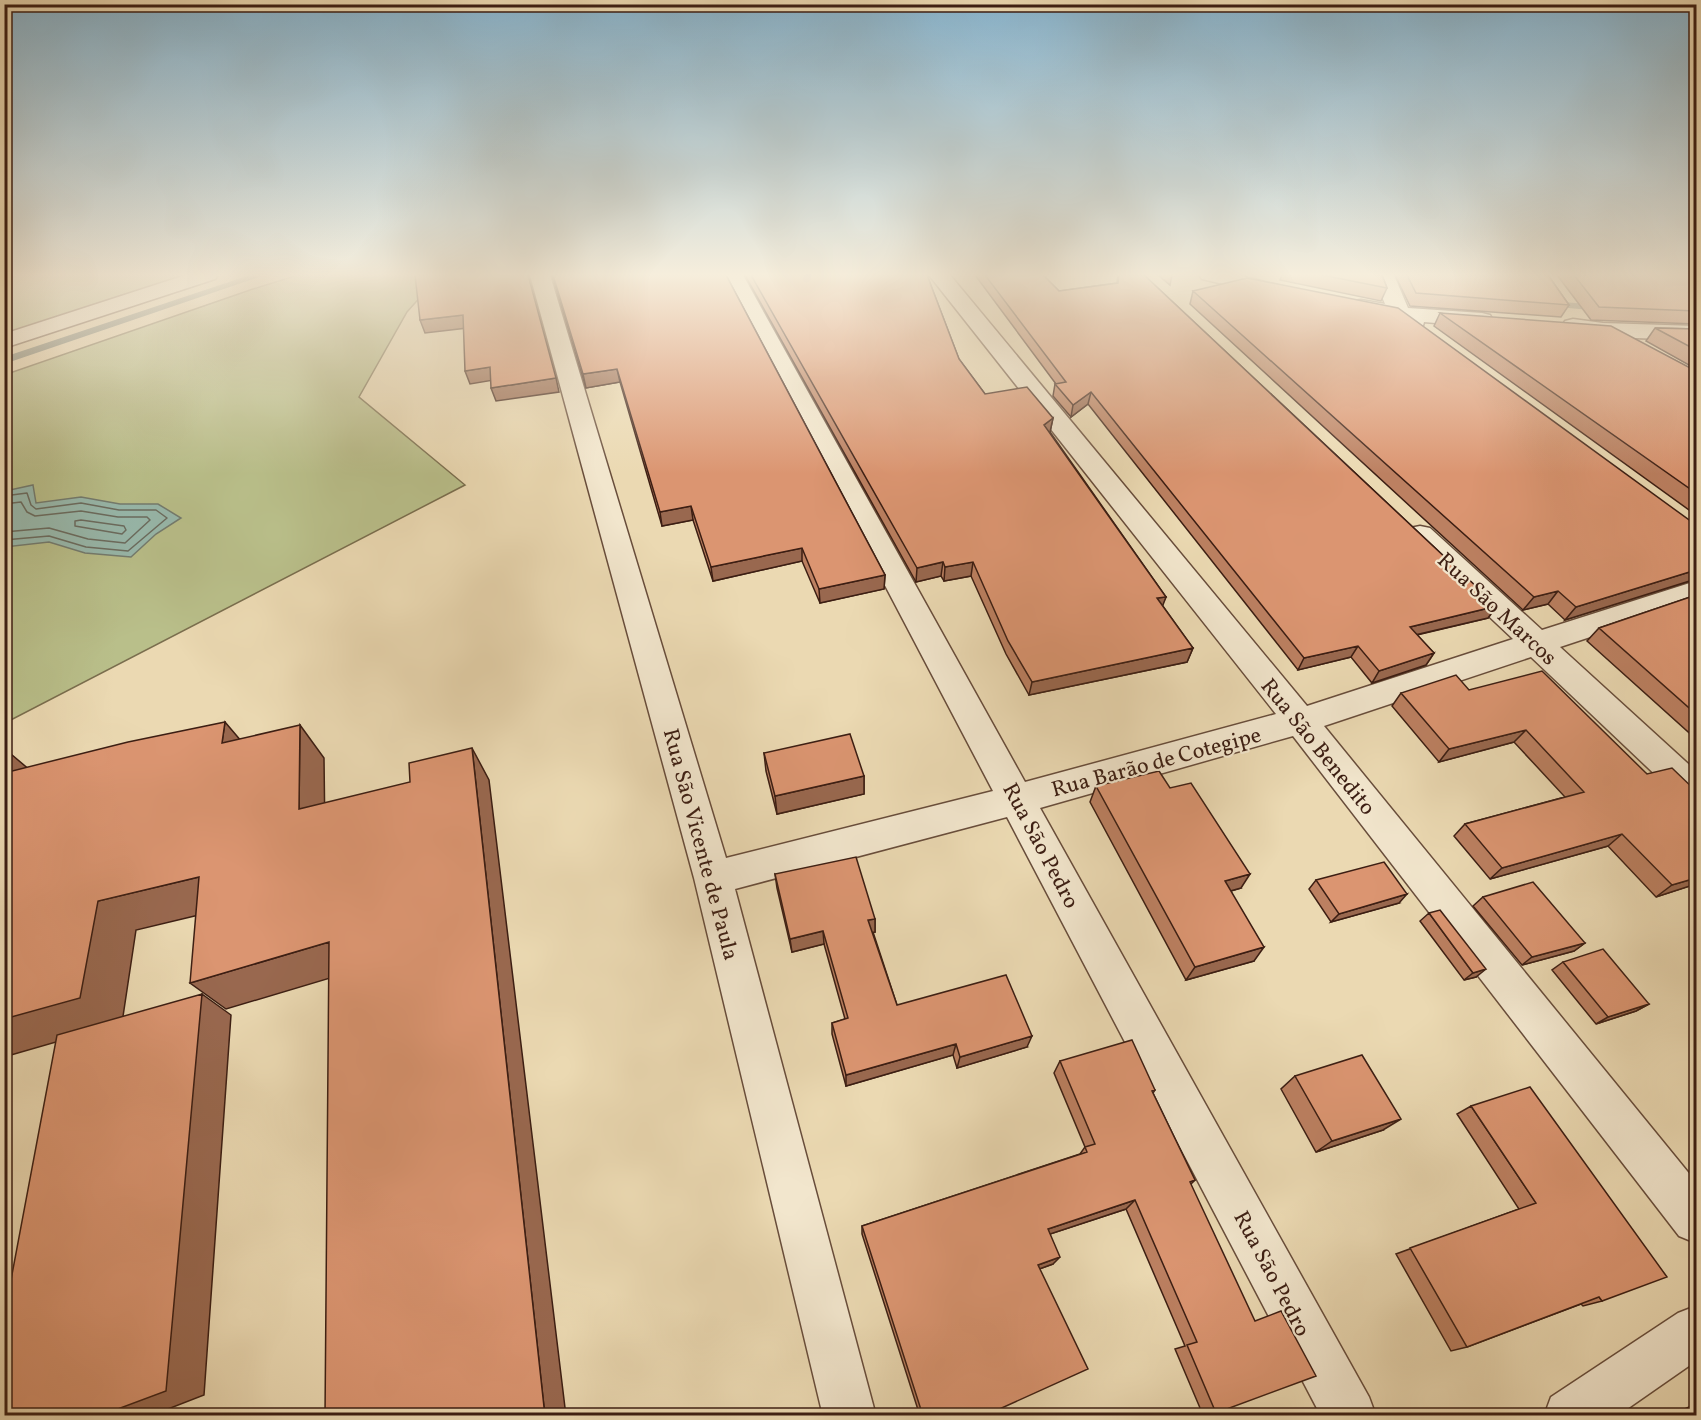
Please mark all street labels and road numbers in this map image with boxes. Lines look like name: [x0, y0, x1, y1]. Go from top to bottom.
street label: Rua São Marcos: [1430, 546, 1563, 674]
street label: Rua São Benedito: [1252, 673, 1382, 823]
street label: Rua Barão de Cotegipe: [1048, 721, 1265, 806]
street label: Rua São Vicente de Paula: [654, 725, 745, 964]
street label: Rua São Pedro: [994, 778, 1086, 914]
street label: Rua São Pedro: [1225, 1206, 1317, 1342]

